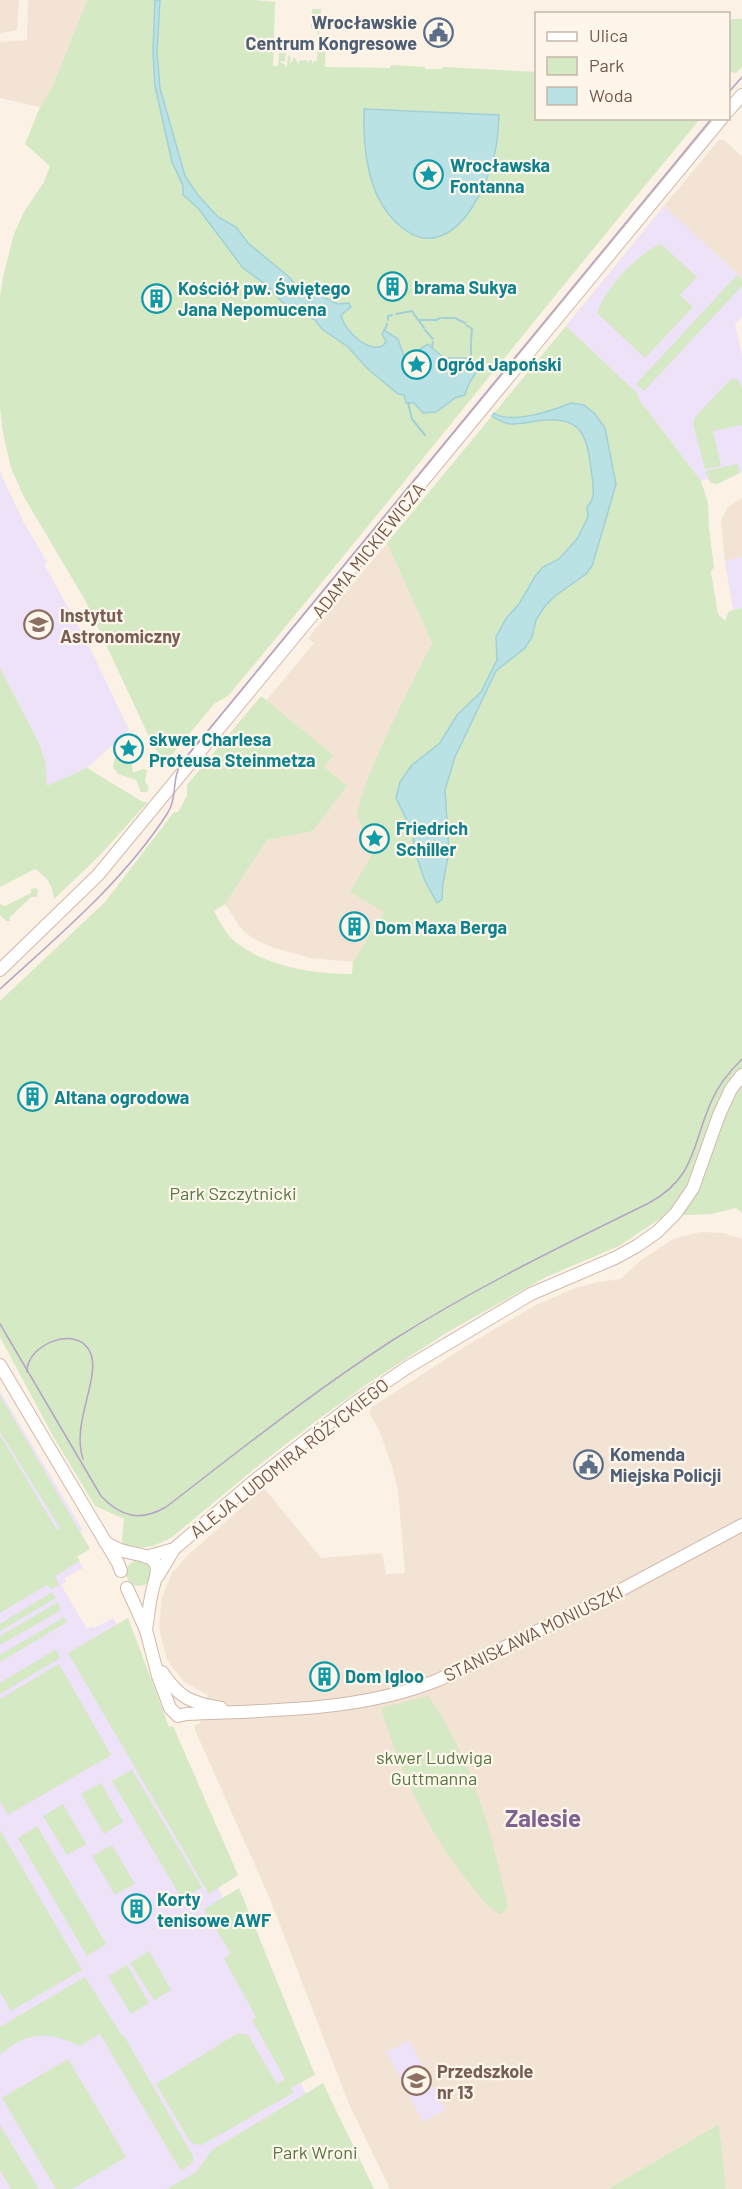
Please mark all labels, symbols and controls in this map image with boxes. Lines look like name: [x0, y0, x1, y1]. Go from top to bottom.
place label: Wrocławskie Centrum Kongresowe: [245, 11, 417, 54]
legend: [535, 12, 730, 120]
public building icon: Wrocławskie Centrum Kongresowe: [422, 16, 454, 48]
text: Ulica: [589, 24, 628, 46]
text: Park: [589, 54, 624, 76]
text: Woda: [589, 84, 633, 106]
place label: Wrocławska Fontanna: [450, 154, 550, 197]
place icon: Wrocławska Fontanna: [413, 159, 445, 191]
building icon: brama Sukya: [377, 271, 409, 303]
place label: brama Sukya: [414, 276, 517, 298]
place label: Kościół pw. Świętego Jana Nepomucena: [178, 277, 351, 320]
building icon: Kościół pw. Świętego Jana Nepomucena: [141, 282, 173, 314]
place icon: Ogród Japoński: [400, 348, 432, 380]
place label: Ogród Japoński: [437, 353, 562, 375]
street label: ADAMA MICKIEWICZA: [307, 478, 429, 622]
place label: Instytut Astronomiczny: [60, 604, 181, 647]
school or university icon: Instytut Astronomiczny: [23, 609, 55, 641]
place label: skwer Charlesa Proteusa Steinmetza: [149, 728, 316, 771]
place icon: skwer Charlesa Proteusa Steinmetza: [112, 733, 144, 765]
place label: Friedrich Schiller: [396, 817, 468, 860]
place icon: Friedrich Schiller: [359, 822, 391, 854]
building icon: Dom Maxa Berga: [338, 911, 370, 943]
place label: Dom Maxa Berga: [375, 916, 507, 938]
building icon: Altana ogrodowa: [17, 1081, 49, 1113]
place label: Altana ogrodowa: [54, 1086, 189, 1108]
park label: Park Szczytnicki: [169, 1182, 297, 1204]
street label: ALEJA LUDOMIRA RÓŻYCKIEGO: [185, 1374, 393, 1542]
place label: Komenda Miejska Policji: [610, 1443, 721, 1486]
public building icon: Komenda Miejska Policji: [573, 1448, 605, 1480]
street label: STANISŁAWA MONIUSZKI: [440, 1580, 626, 1686]
building icon: Dom Igloo: [308, 1660, 340, 1692]
place label: Dom Igloo: [345, 1665, 424, 1687]
park label: skwer Ludwiga Guttmanna: [376, 1746, 492, 1789]
district label: Zalesie: [505, 1803, 581, 1832]
place label: Korty tenisowe AWF: [157, 1888, 271, 1931]
building icon: Korty tenisowe AWF: [120, 1893, 152, 1925]
place label: Przedszkole nr 13: [437, 2060, 534, 2103]
school or university icon: Przedszkole nr 13: [400, 2065, 432, 2097]
park label: Park Wroni: [272, 2141, 358, 2163]

